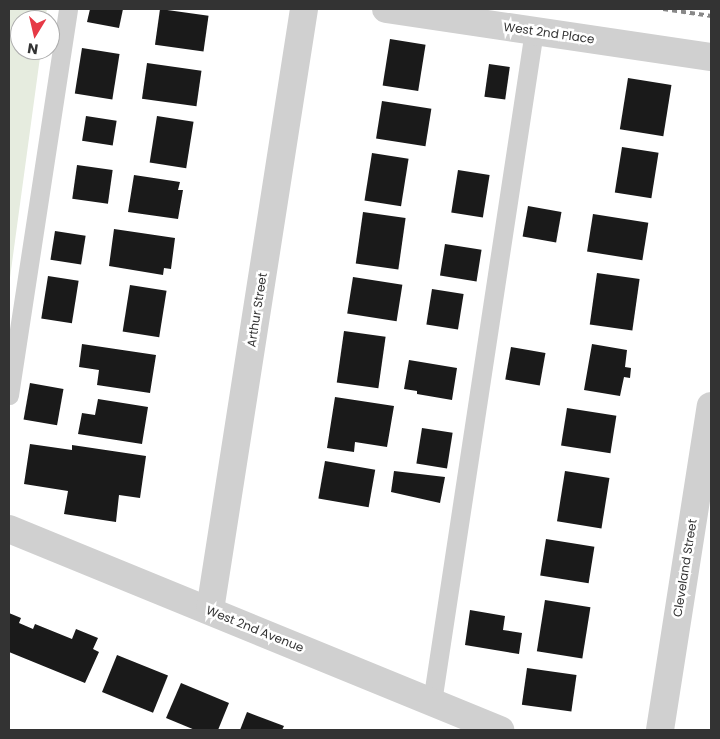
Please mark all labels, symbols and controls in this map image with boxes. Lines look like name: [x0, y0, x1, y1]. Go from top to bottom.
north arrow: [10, 10, 60, 60]
street label: West 2nd Place: [503, 19, 595, 47]
text: N: [26, 38, 40, 60]
street label: Arthur Street: [244, 272, 270, 348]
street label: Cleveland Street: [670, 518, 700, 618]
street label: West 2nd Avenue: [204, 603, 306, 655]

